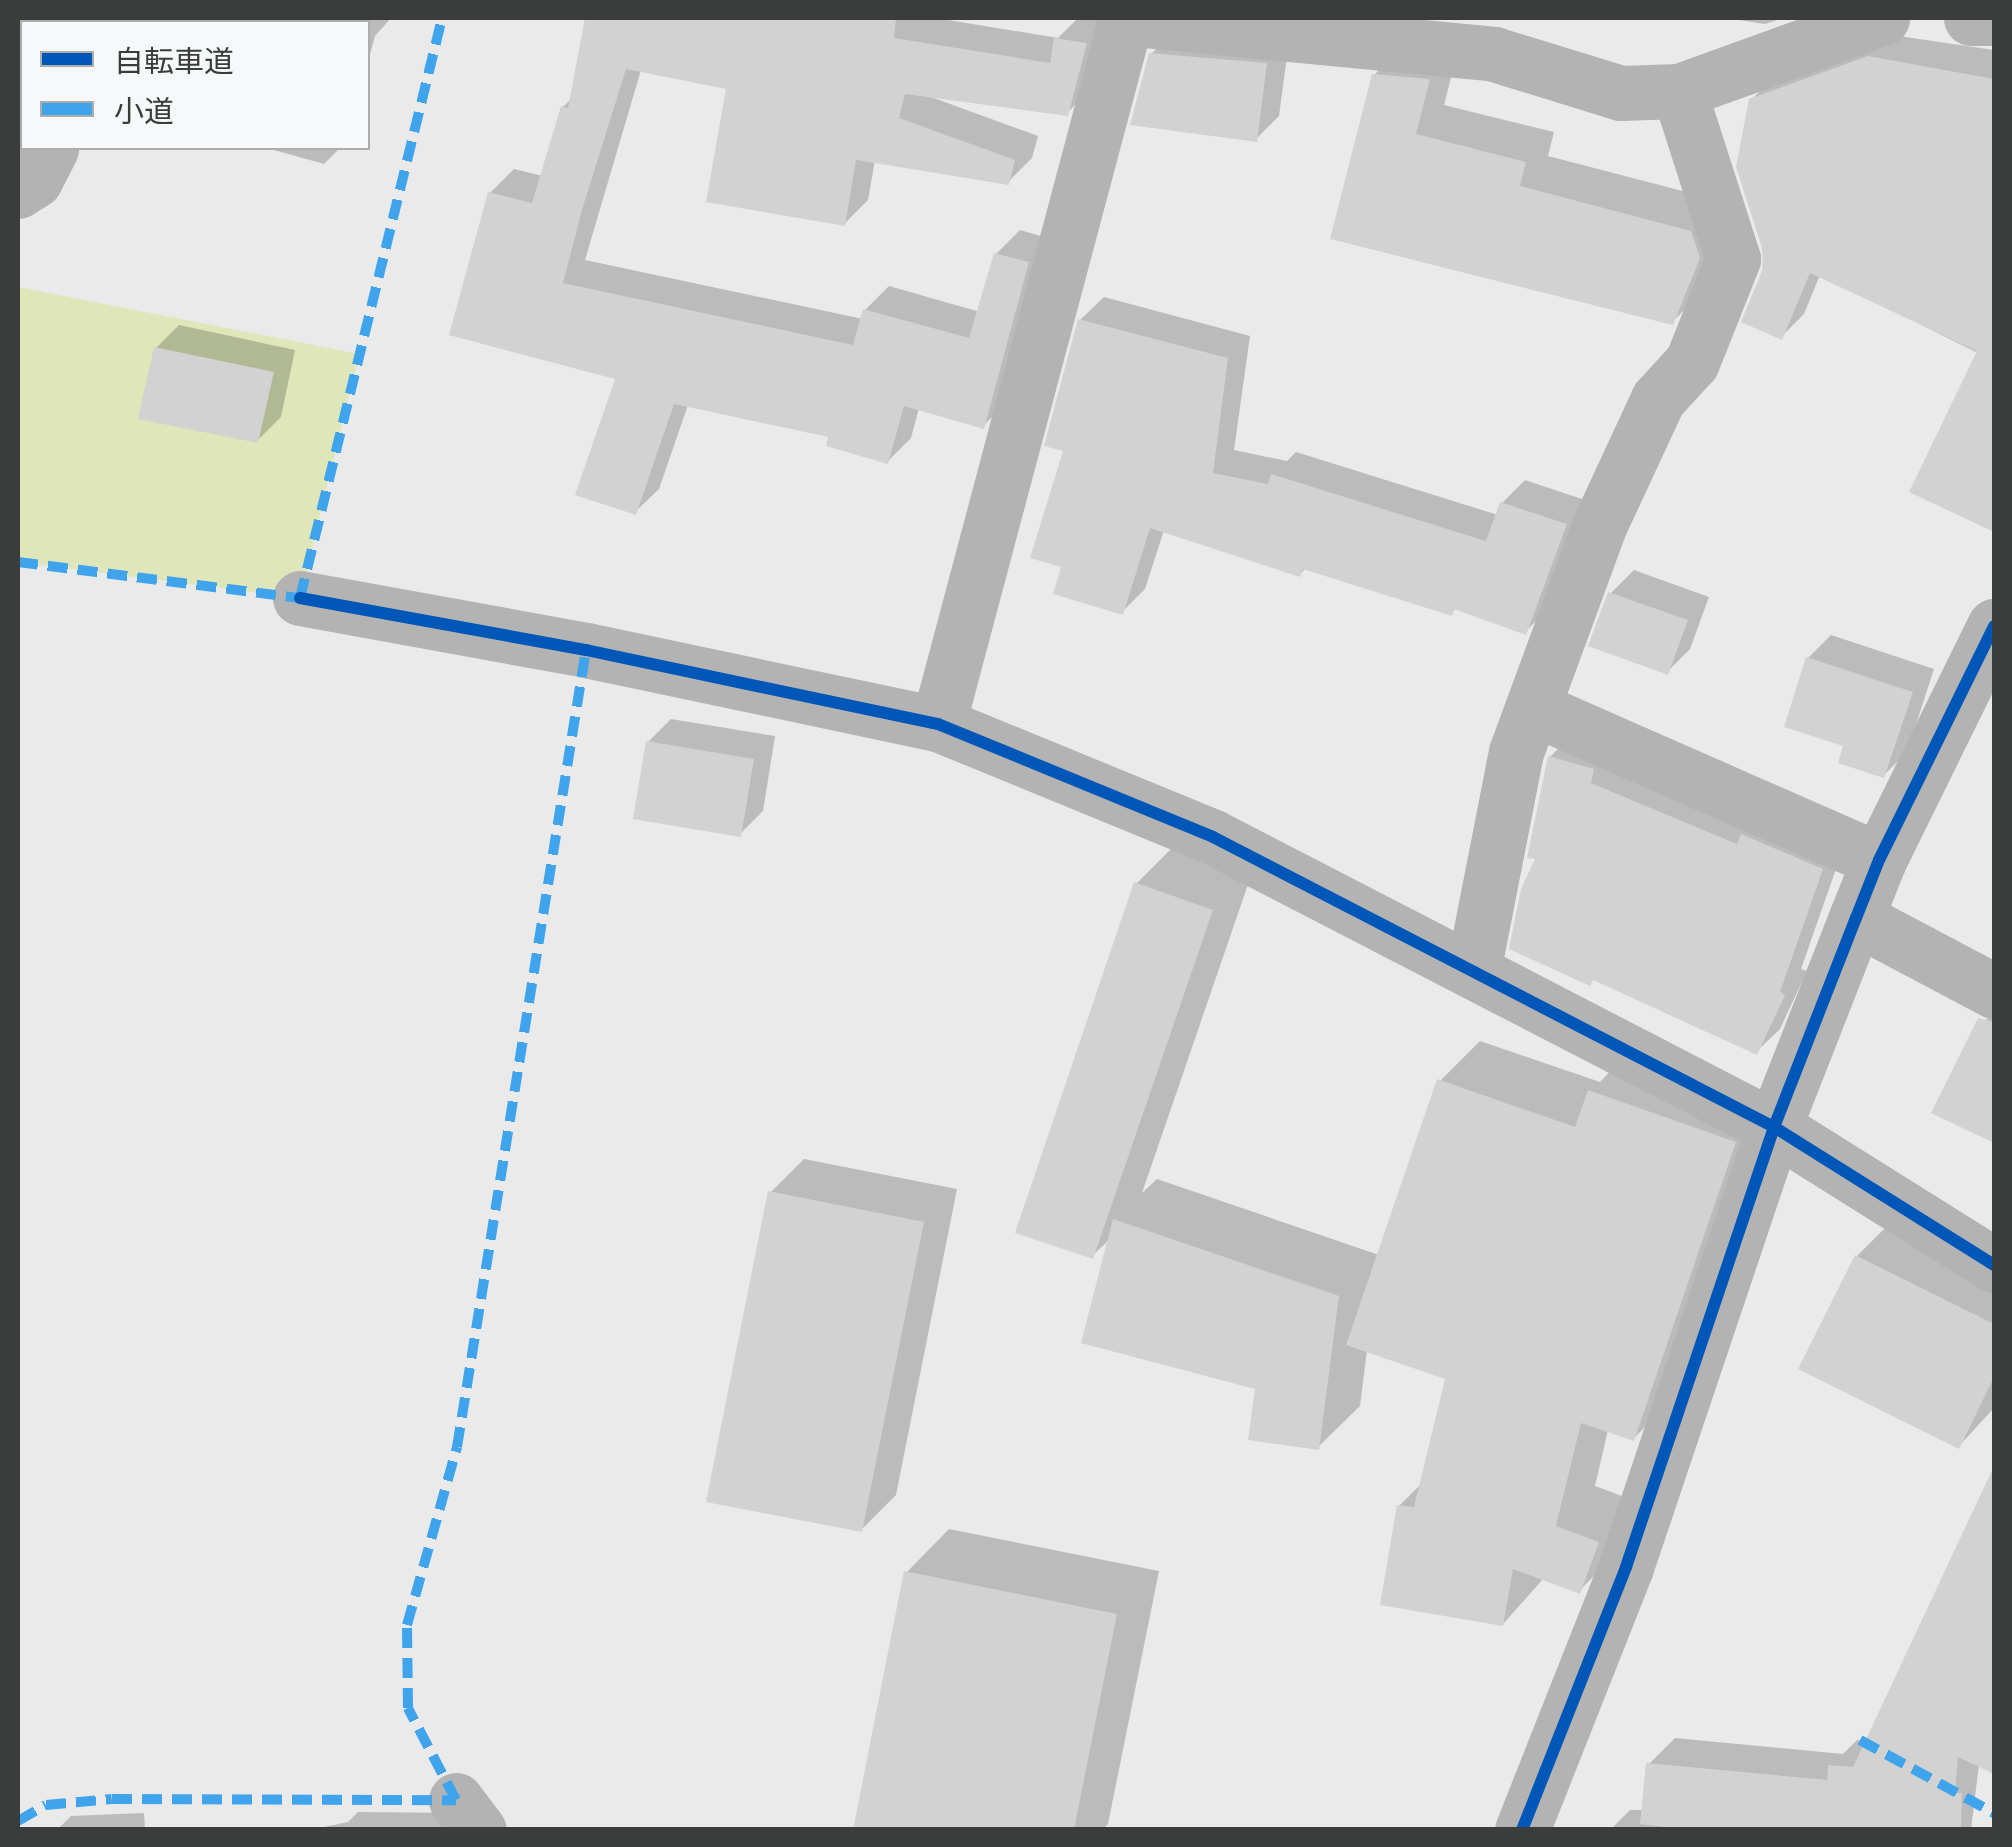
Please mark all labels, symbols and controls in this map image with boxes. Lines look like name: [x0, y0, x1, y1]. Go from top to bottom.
legend: [20, 20, 370, 150]
text: 自転車道: [114, 43, 234, 80]
text: 小道: [114, 93, 174, 130]

